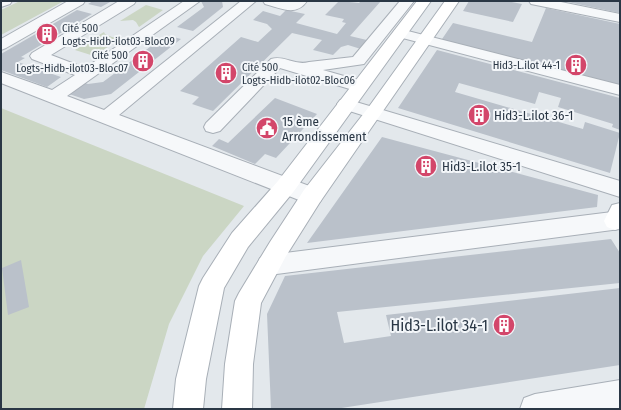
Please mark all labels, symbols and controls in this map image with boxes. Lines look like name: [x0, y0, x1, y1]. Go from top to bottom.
building icon: Cité 500 Logts-Hidb-ilot03-Bloc09: [34, 21, 60, 47]
place label: Cité 500 Logts-Hidb-ilot03-Bloc09: [62, 22, 175, 48]
building icon: Cité 500 Logts-Hidb-ilot03-Bloc07: [130, 48, 156, 74]
place label: Cité 500 Logts-Hidb-ilot03-Bloc07: [16, 49, 129, 75]
building icon: Hid3-L.ilot 44-1: [563, 52, 589, 78]
place label: Hid3-L.ilot 44-1: [493, 59, 560, 72]
building icon: Cité 500 Logts-Hidb-ilot02-Bloc06: [213, 60, 239, 86]
place label: Cité 500 Logts-Hidb-ilot02-Bloc06: [242, 61, 355, 87]
building icon: Hid3-L.ilot 36-1: [466, 102, 492, 128]
place label: Hid3-L.ilot 36-1: [494, 108, 573, 123]
place label: 15 ème Arrondissement: [282, 114, 367, 144]
public building icon: 15 ème Arrondissement: [254, 115, 280, 141]
building icon: Hid3-L.ilot 35-1: [413, 153, 439, 179]
place label: Hid3-L.ilot 35-1: [442, 159, 521, 174]
building icon: Hid3-L.ilot 34-1: [491, 312, 517, 338]
place label: Hid3-L.ilot 34-1: [391, 316, 488, 335]

